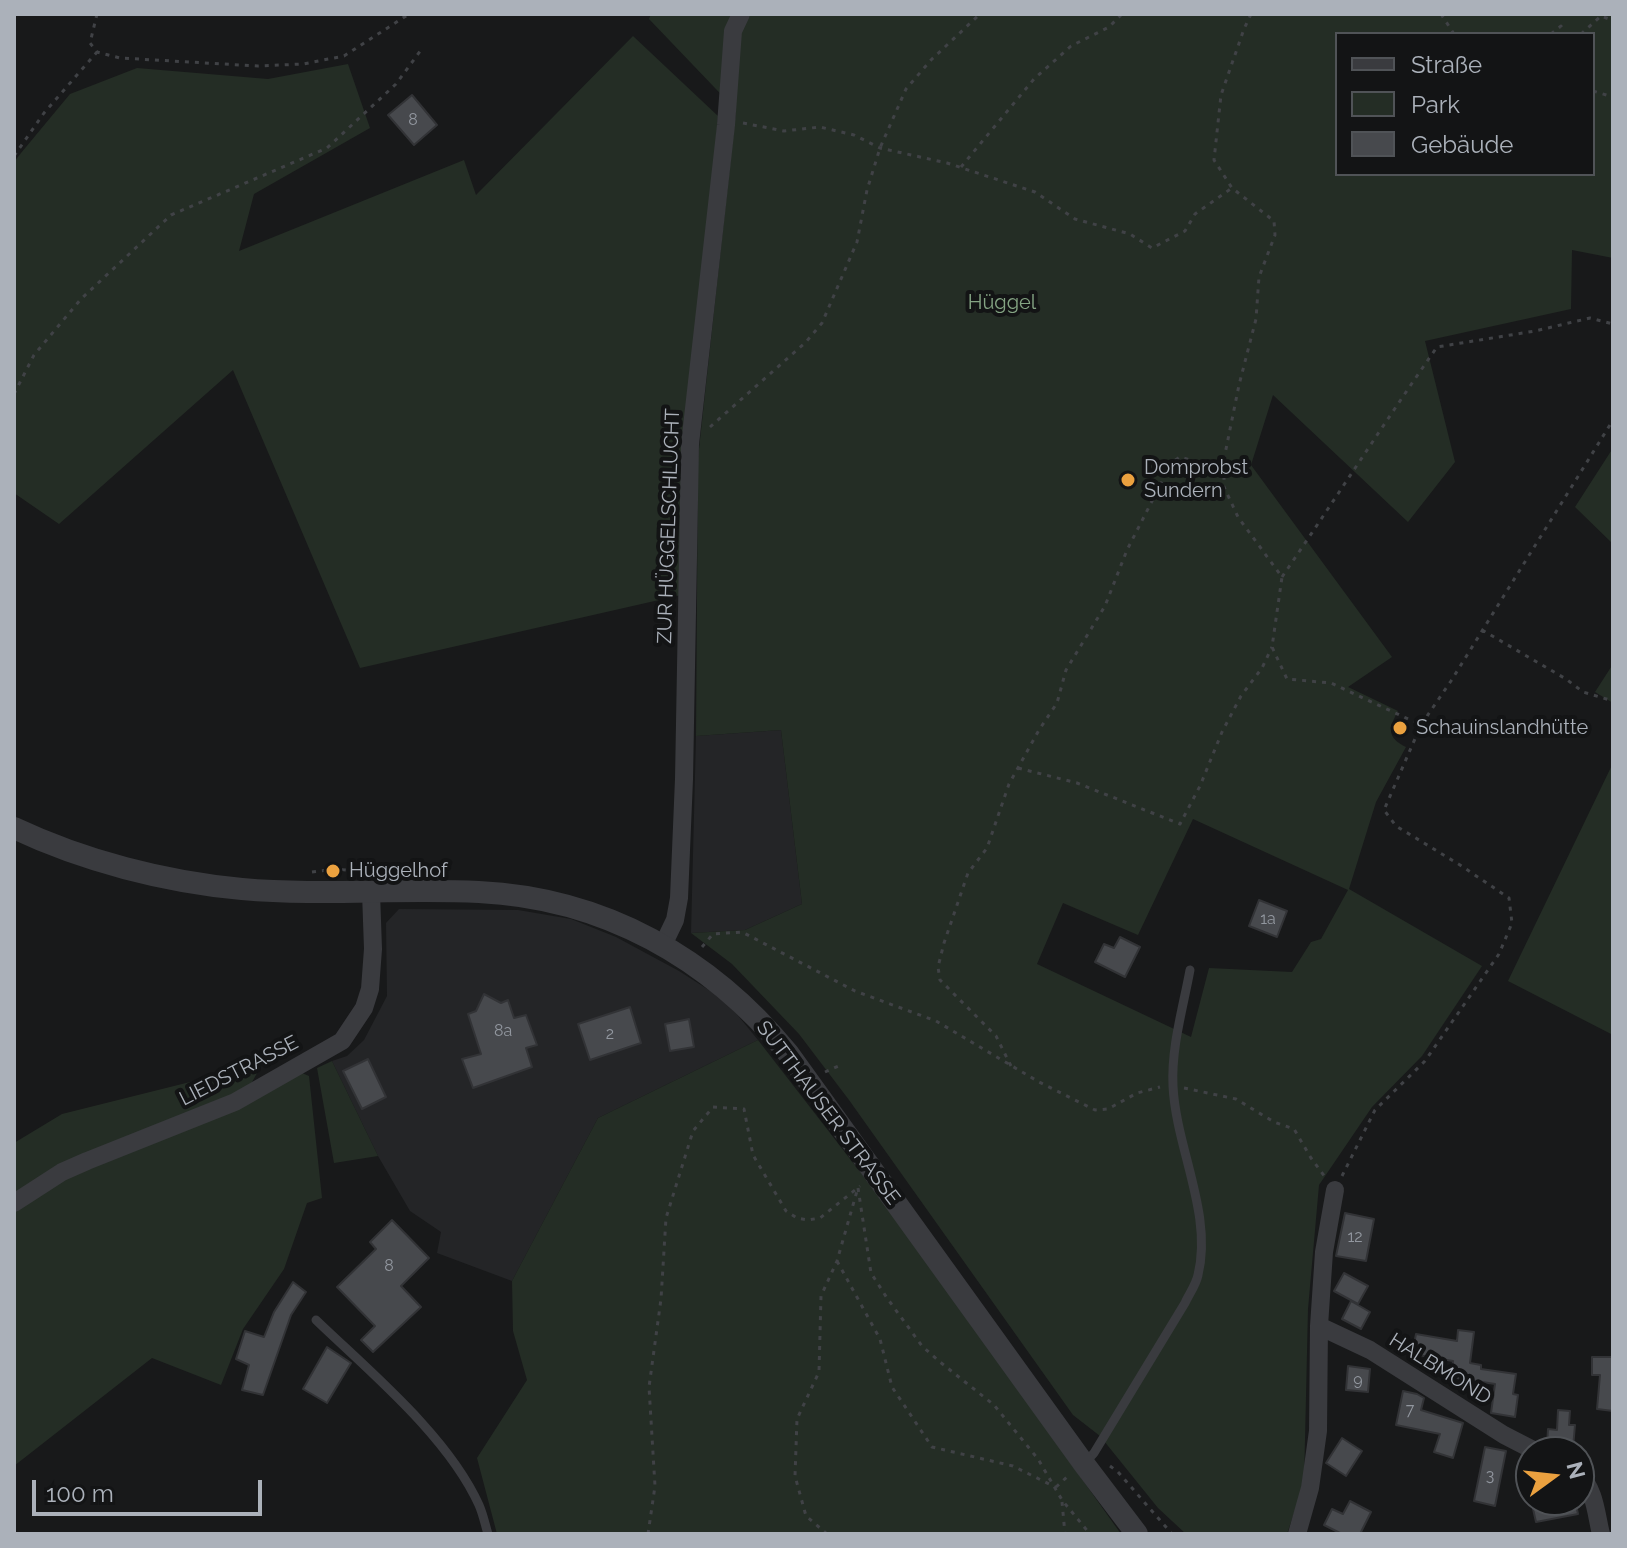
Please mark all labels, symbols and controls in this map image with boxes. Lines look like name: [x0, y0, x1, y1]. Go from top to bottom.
legend: [1335, 32, 1595, 176]
text: Straße: [1411, 50, 1482, 79]
text: Park: [1411, 90, 1460, 119]
house number: 8: [408, 110, 418, 130]
text: Gebäude: [1411, 130, 1513, 159]
park label: Hüggel: [968, 291, 1036, 315]
street label: ZUR HÜGGELSCHLUCHT: [653, 408, 685, 644]
place label: Domprobst Sundern: [1144, 456, 1248, 503]
marker: Domprobst Sundern: [1119, 471, 1137, 489]
place label: Schauinslandhütte: [1416, 716, 1588, 740]
marker: Schauinslandhütte: [1391, 719, 1409, 737]
place label: Hüggelhof: [349, 859, 448, 883]
marker: Hüggelhof: [324, 862, 342, 880]
house number: 1a: [1260, 909, 1276, 929]
street label: SUTTHAUSER STRASSE: [751, 1016, 905, 1210]
house number: 8a: [494, 1021, 512, 1041]
house number: 2: [606, 1024, 614, 1044]
street label: LIEDSTRASSE: [176, 1031, 302, 1111]
house number: 12: [1347, 1227, 1363, 1247]
house number: 8: [384, 1256, 394, 1276]
street label: HALBMOND: [1385, 1328, 1495, 1410]
house number: 9: [1353, 1370, 1363, 1390]
house number: 7: [1406, 1400, 1414, 1420]
north arrow: [1515, 1436, 1595, 1516]
text: N: [1562, 1459, 1591, 1482]
scale bar: [36, 1464, 266, 1514]
house number: 3: [1486, 1466, 1494, 1486]
text: 100 m: [46, 1479, 114, 1508]

